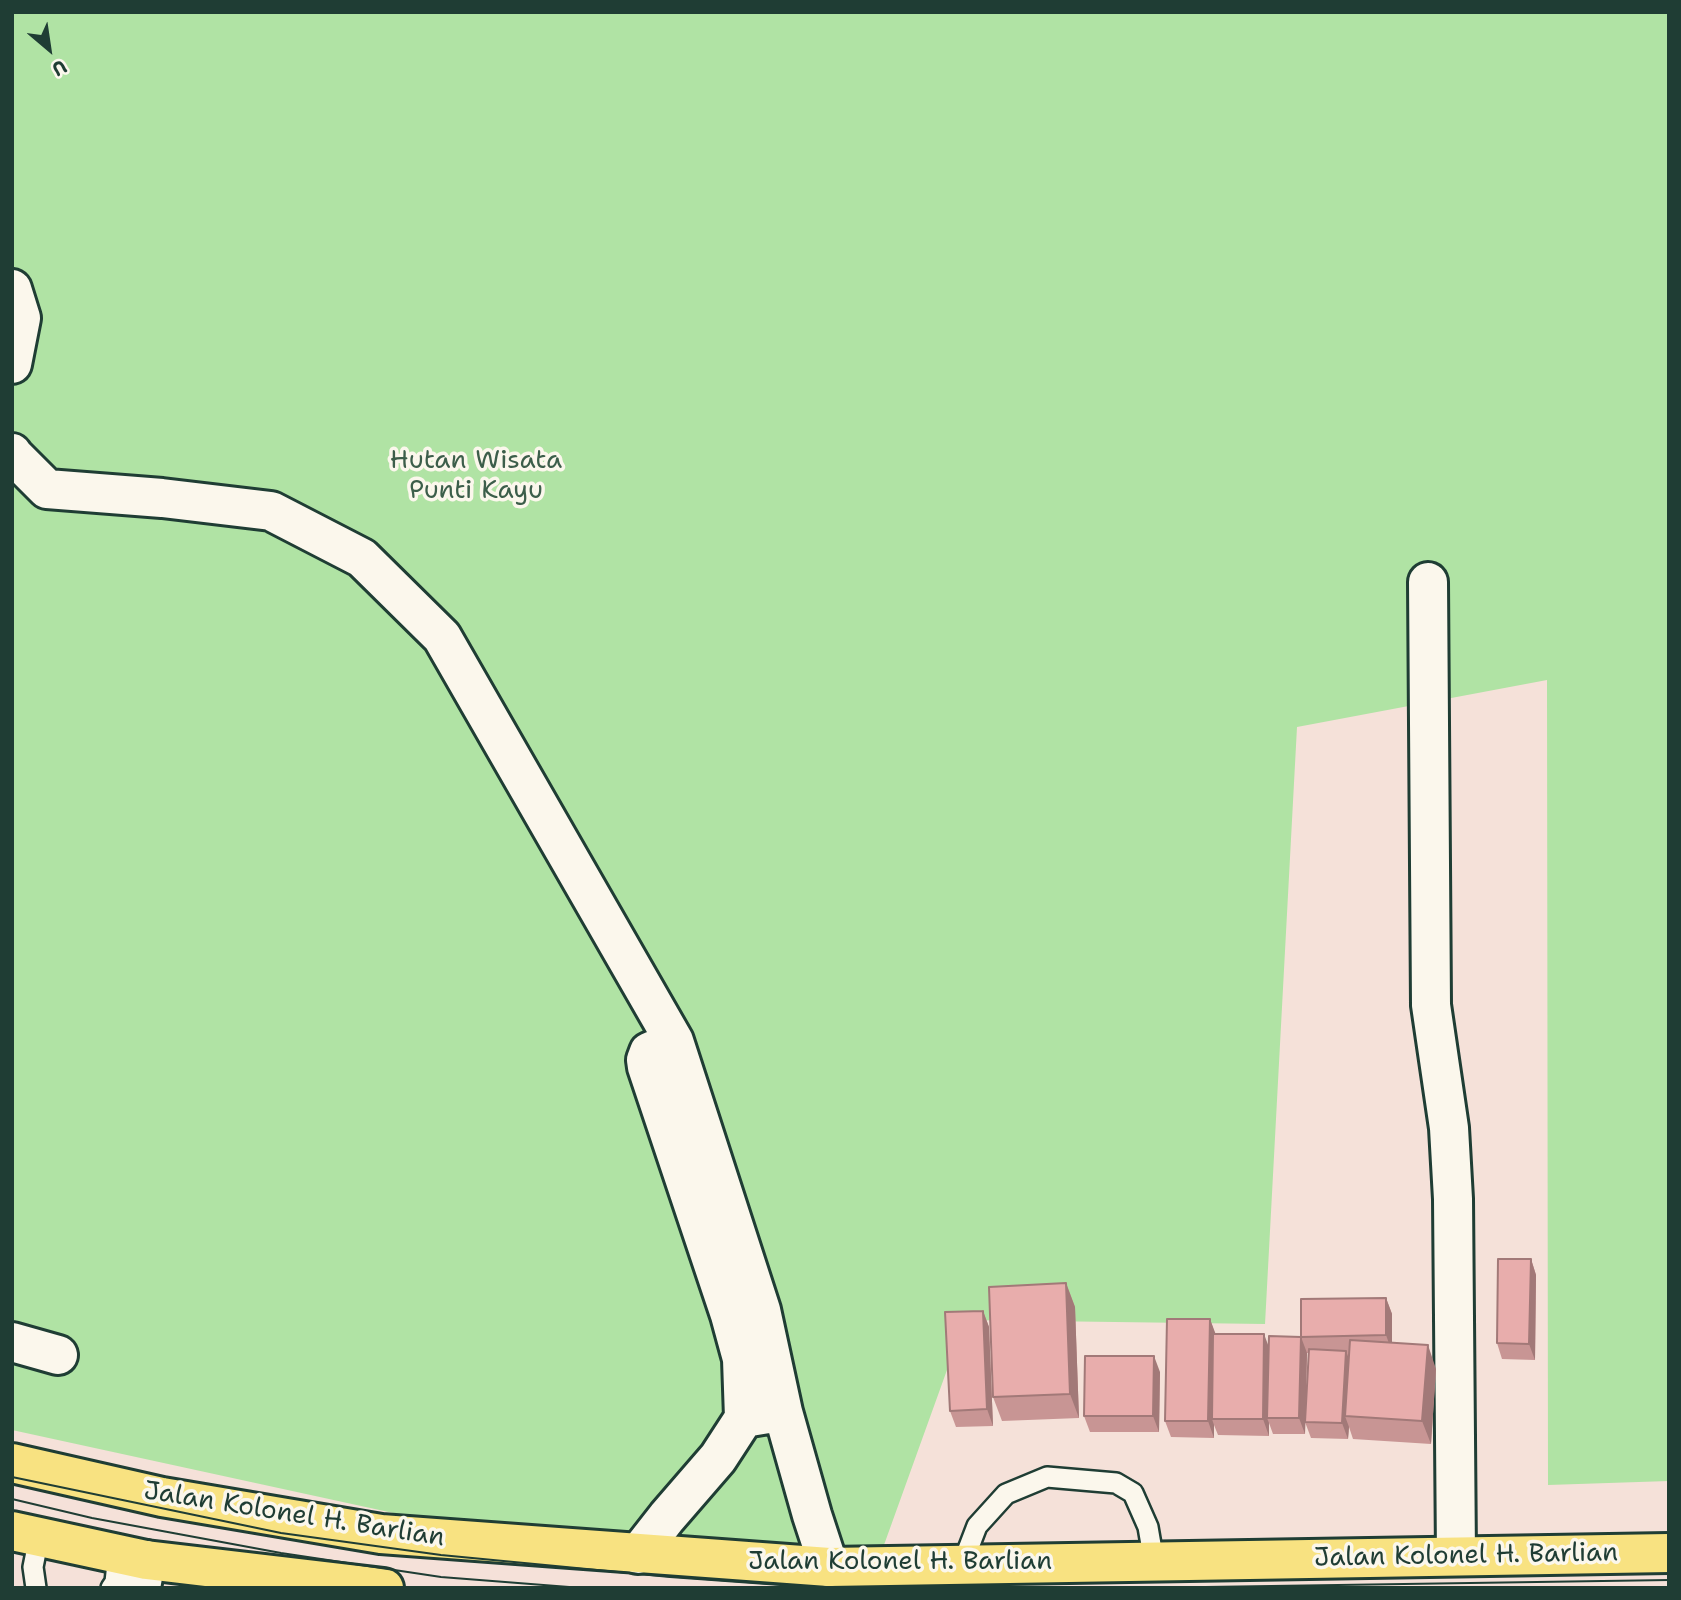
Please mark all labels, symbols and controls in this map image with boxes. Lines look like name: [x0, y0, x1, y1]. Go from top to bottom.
north arrow: [14, 14, 84, 84]
text: U: [48, 54, 71, 82]
park label: Hutan Wisata Punti Kayu: [390, 445, 562, 506]
street label: Jalan Kolonel H. Barlian: [141, 1476, 447, 1554]
street label: Jalan Kolonel H. Barlian: [1314, 1538, 1618, 1574]
street label: Jalan Kolonel H. Barlian: [748, 1546, 1052, 1578]

